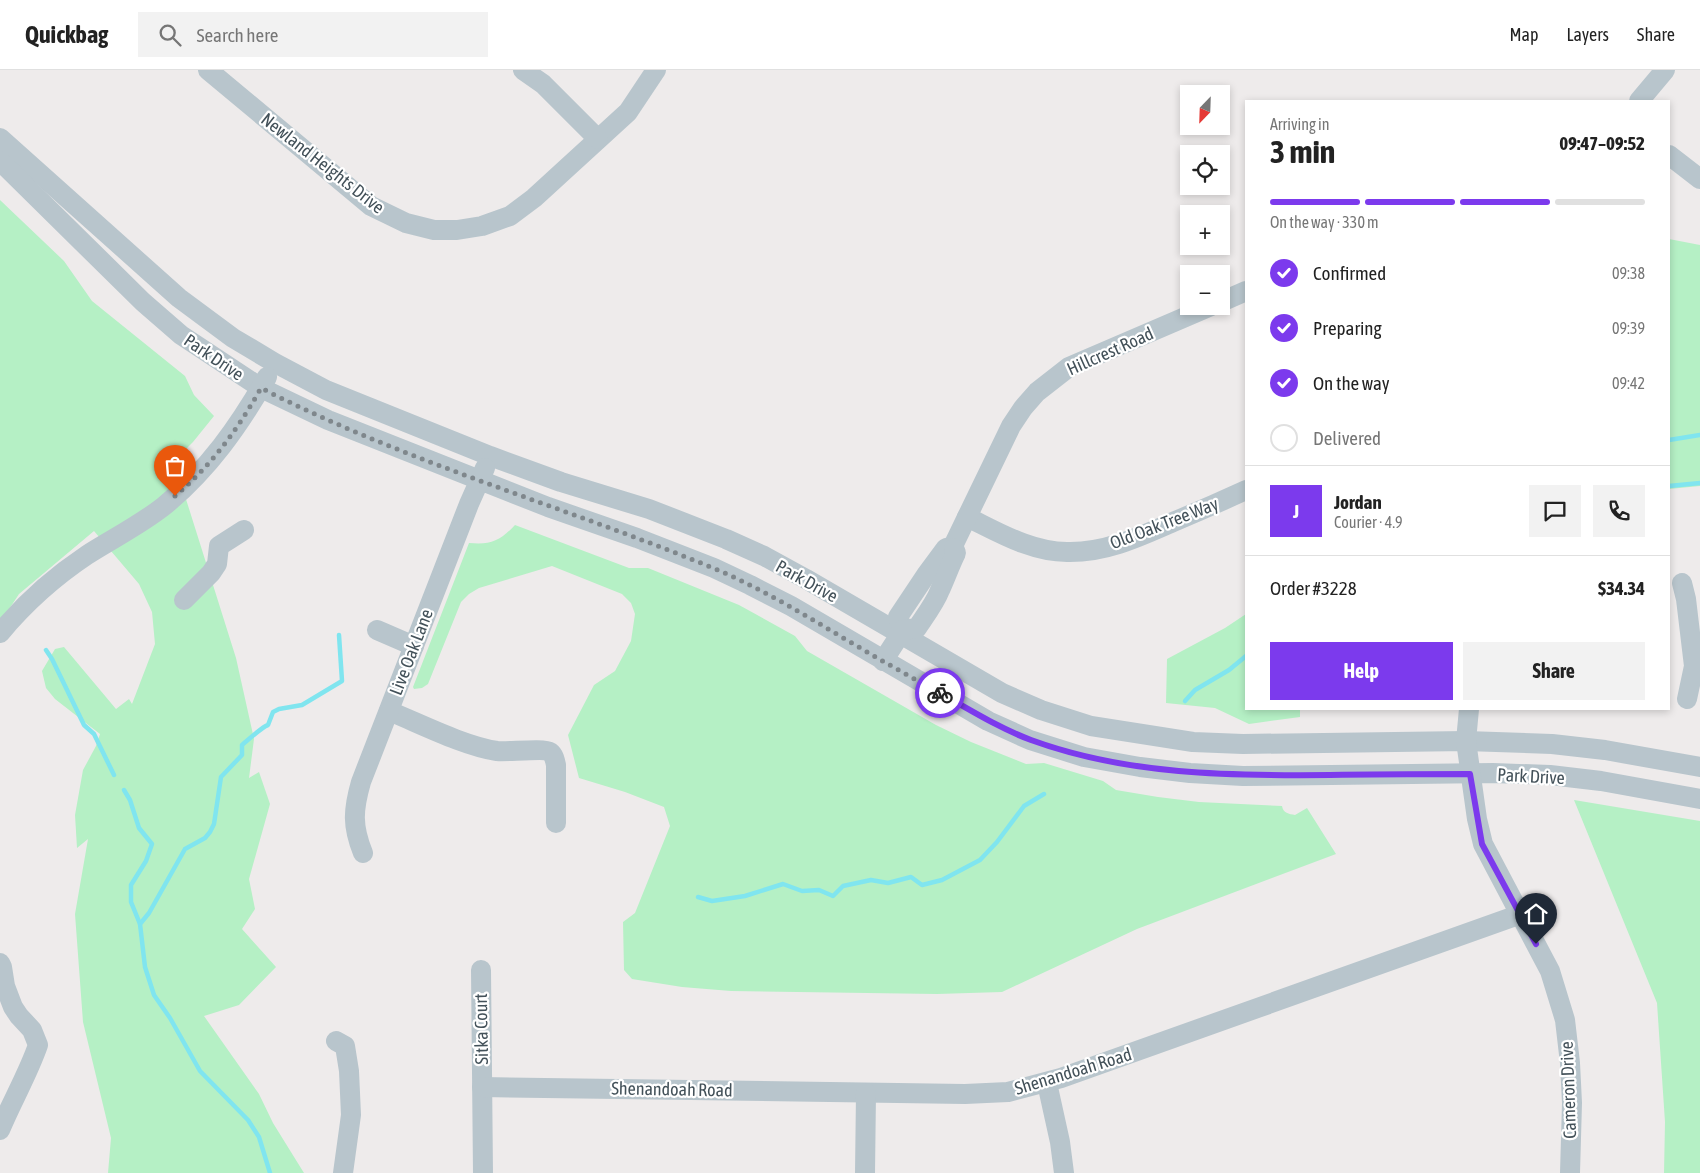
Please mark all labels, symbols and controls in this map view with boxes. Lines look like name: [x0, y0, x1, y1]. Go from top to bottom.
search box: [138, 12, 488, 57]
text: Quickbag: [25, 21, 108, 48]
icon: search: [156, 21, 184, 49]
text: Search here: [196, 24, 278, 46]
text: Map: [1509, 24, 1538, 45]
text: Layers: [1566, 24, 1609, 45]
text: Share: [1637, 24, 1675, 45]
north arrow: [1180, 85, 1230, 135]
map controls: [1180, 85, 1230, 315]
street label: Newland Heights Drive: [257, 108, 389, 218]
text: Arriving in: [1270, 115, 1330, 133]
text: 09:47–09:52: [1559, 132, 1645, 154]
text: 3 min: [1270, 133, 1335, 170]
button: locate: [1180, 145, 1230, 195]
button: +: [1180, 205, 1230, 255]
text: On the way · 330 m: [1270, 213, 1379, 231]
icon: check: [1270, 259, 1298, 287]
text: Confirmed: [1313, 262, 1386, 284]
text: 09:38: [1612, 264, 1645, 282]
button: −: [1180, 265, 1230, 315]
icon: check: [1270, 314, 1298, 342]
text: Preparing: [1313, 317, 1382, 339]
text: 09:39: [1612, 319, 1645, 337]
street label: Hillcrest Road: [1063, 323, 1157, 379]
street label: Park Drive: [180, 329, 248, 385]
icon: check: [1270, 369, 1298, 397]
text: On the way: [1313, 372, 1390, 394]
text: 09:42: [1612, 374, 1645, 392]
text: Delivered: [1313, 427, 1381, 449]
pin: [154, 445, 196, 496]
icon: bag: [161, 452, 189, 480]
button: chat: [1529, 485, 1581, 537]
button: phone: [1593, 485, 1645, 537]
text: Jordan: [1334, 491, 1382, 513]
street label: Old Oak Tree Way: [1107, 493, 1221, 553]
text: J: [1293, 500, 1299, 522]
text: Courier · 4.9: [1334, 513, 1403, 531]
street label: Park Drive: [772, 555, 842, 607]
text: Order #3228: [1270, 577, 1357, 599]
text: $34.34: [1598, 577, 1645, 599]
street label: Live Oak Lane: [385, 606, 437, 698]
button: Help: [1270, 642, 1453, 700]
button: Share: [1463, 642, 1645, 700]
courier: [915, 668, 965, 718]
icon: bike: [926, 679, 954, 707]
street label: Park Drive: [1497, 764, 1565, 788]
pin: [1515, 893, 1557, 944]
icon: home: [1522, 900, 1550, 928]
street label: Sitka Court: [470, 993, 492, 1065]
street label: Cameron Drive: [1556, 1041, 1580, 1139]
street label: Shenandoah Road: [1012, 1043, 1134, 1099]
street label: Shenandoah Road: [611, 1077, 733, 1101]

